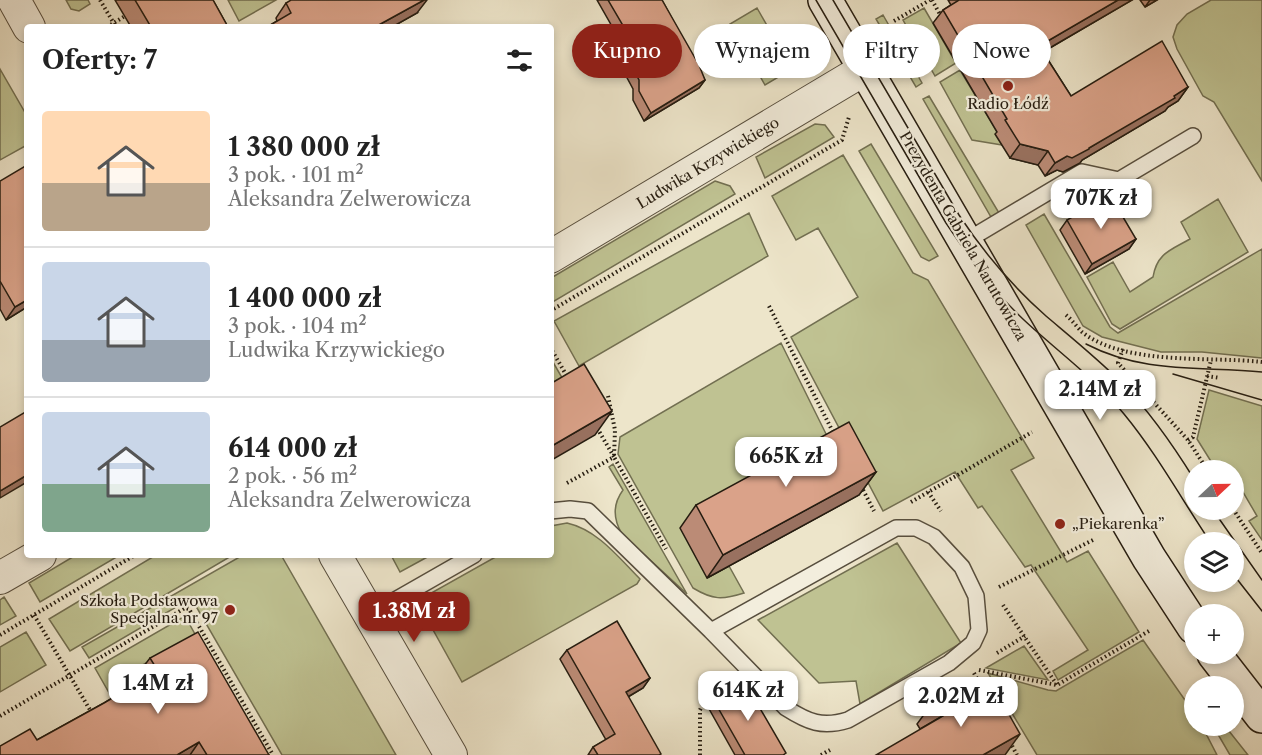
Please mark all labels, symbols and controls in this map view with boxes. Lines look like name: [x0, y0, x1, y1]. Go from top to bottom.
chip: Kupno: [572, 24, 682, 78]
chip: Wynajem: [694, 24, 831, 78]
chip: Filtry: [843, 24, 940, 78]
chip: Nowe: [952, 24, 1051, 78]
text: Oferty: 7: [42, 44, 157, 76]
icon: filters: [503, 44, 536, 77]
marker: Radio Łódź: [1001, 79, 1015, 93]
place label: Radio Łódź: [967, 94, 1049, 113]
street label: Ludwika Krzywickiego: [633, 113, 782, 213]
street label: Prezydenta Gabriela Narutowicza: [896, 128, 1031, 344]
text: 1 380 000 zł: [228, 131, 380, 163]
icon: home: [90, 135, 162, 207]
text: 3 pok. · 101 m²: [228, 163, 364, 187]
pin: 707K zł: [1046, 179, 1156, 230]
text: 707K zł: [1065, 186, 1137, 210]
text: Aleksandra Zelwerowicza: [228, 187, 471, 211]
text: 1 400 000 zł: [228, 282, 381, 314]
icon: home: [90, 286, 162, 358]
text: 3 pok. · 104 m²: [228, 314, 367, 338]
text: Ludwika Krzywickiego: [228, 338, 445, 362]
pin: 2.14M zł: [1038, 370, 1162, 421]
text: 2.14M zł: [1059, 377, 1141, 401]
text: 614 000 zł: [228, 432, 357, 464]
icon: home: [90, 436, 162, 508]
pin: 665K zł: [731, 437, 841, 488]
text: 665K zł: [749, 444, 823, 468]
north arrow: [1184, 460, 1244, 520]
map controls: [1184, 460, 1244, 736]
text: 2 pok. · 56 m²: [228, 464, 357, 488]
text: Aleksandra Zelwerowicza: [228, 488, 471, 512]
place label: „Piekarenka”: [1072, 514, 1164, 533]
marker: „Piekarenka”: [1053, 517, 1067, 531]
button: layers: [1184, 532, 1244, 592]
place label: Szkoła Podstawowa Specjalna nr 97: [80, 591, 219, 627]
pin: 1.38M zł: [352, 592, 476, 643]
text: 1.38M zł: [373, 599, 455, 623]
marker: Szkoła Podstawowa Specjalna nr 97: [223, 603, 237, 617]
button: +: [1184, 604, 1244, 664]
pin: 1.4M zł: [103, 664, 213, 715]
text: 1.4M zł: [122, 671, 194, 695]
pin: 614K zł: [693, 671, 803, 722]
button: −: [1184, 676, 1244, 736]
pin: 2.02M zł: [899, 677, 1023, 728]
text: 614K zł: [712, 678, 784, 702]
text: 2.02M zł: [918, 684, 1004, 708]

